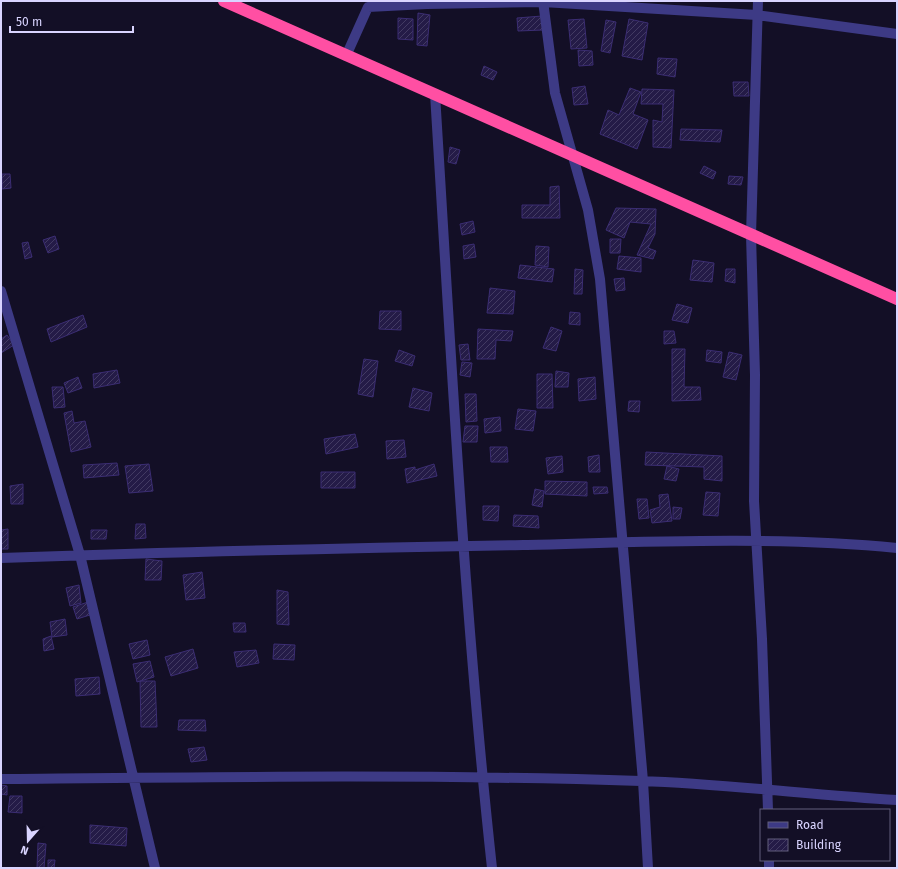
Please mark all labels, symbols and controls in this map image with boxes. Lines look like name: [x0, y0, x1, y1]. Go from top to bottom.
scale bar: [10, 8, 133, 34]
text: 50 m: [16, 15, 42, 29]
legend: [760, 809, 890, 861]
text: Road: [796, 818, 824, 832]
north arrow: [8, 821, 48, 861]
text: Building: [796, 838, 842, 852]
text: N: [19, 843, 30, 857]

